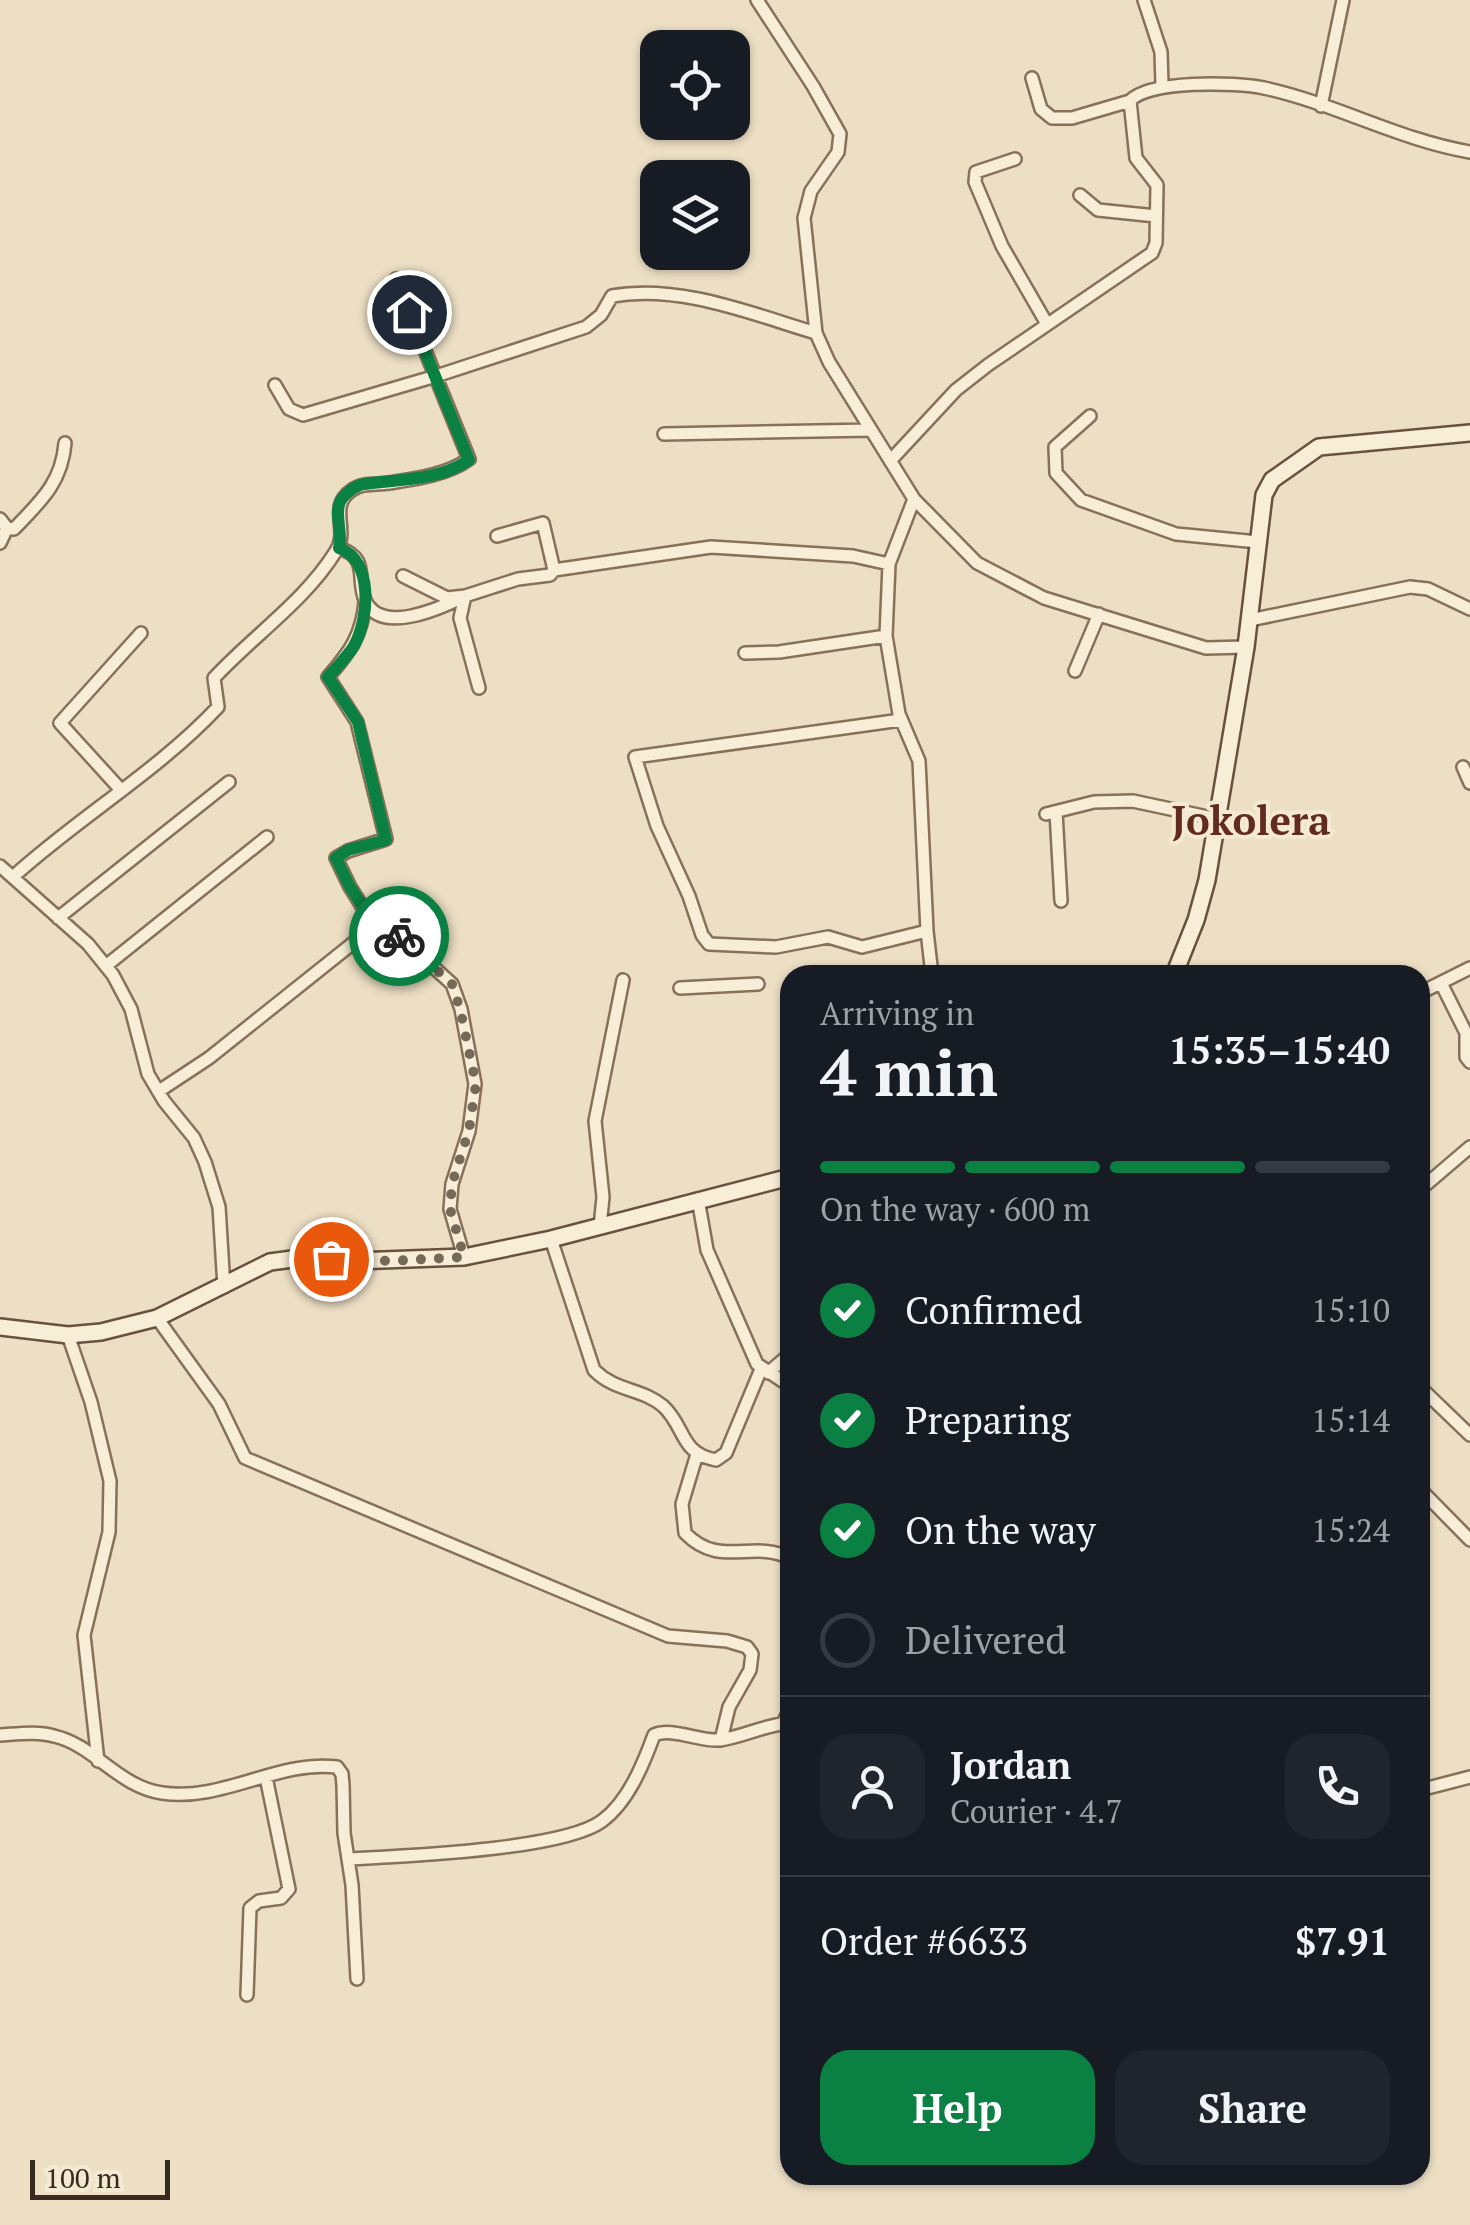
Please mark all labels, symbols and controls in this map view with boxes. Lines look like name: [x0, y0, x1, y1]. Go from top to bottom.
map controls: [640, 30, 750, 270]
button: locate: [640, 30, 750, 140]
button: layers: [640, 160, 750, 270]
pin: [367, 270, 452, 355]
icon: home: [382, 285, 437, 340]
district label: Jokolera: [1171, 793, 1331, 846]
courier: [349, 886, 449, 986]
icon: bike: [372, 909, 427, 964]
text: Arriving in: [820, 992, 974, 1034]
text: 15:35–15:40: [1168, 1025, 1390, 1075]
text: 4 min: [820, 1028, 998, 1115]
text: On the way · 600 m: [820, 1188, 1090, 1230]
pin: [289, 1217, 374, 1302]
icon: bag: [304, 1232, 359, 1287]
icon: check: [820, 1283, 875, 1338]
text: Confirmed: [905, 1285, 1083, 1335]
text: 15:10: [1311, 1289, 1390, 1331]
icon: check: [820, 1393, 875, 1448]
text: Preparing: [905, 1395, 1071, 1445]
text: 15:14: [1311, 1399, 1390, 1441]
icon: check: [820, 1503, 875, 1558]
text: On the way: [905, 1505, 1096, 1555]
text: 15:24: [1311, 1509, 1390, 1551]
text: Delivered: [905, 1615, 1066, 1665]
button: person: [820, 1734, 925, 1839]
button: phone: [1285, 1734, 1390, 1839]
text: Jordan: [950, 1740, 1071, 1790]
text: Courier · 4.7: [950, 1790, 1122, 1832]
text: Order #6633: [820, 1916, 1028, 1966]
text: $7.91: [1295, 1916, 1390, 1966]
button: Help: [820, 2050, 1095, 2165]
button: Share: [1115, 2050, 1390, 2165]
scale bar: [30, 2155, 170, 2200]
text: 100 m: [45, 2159, 121, 2196]

